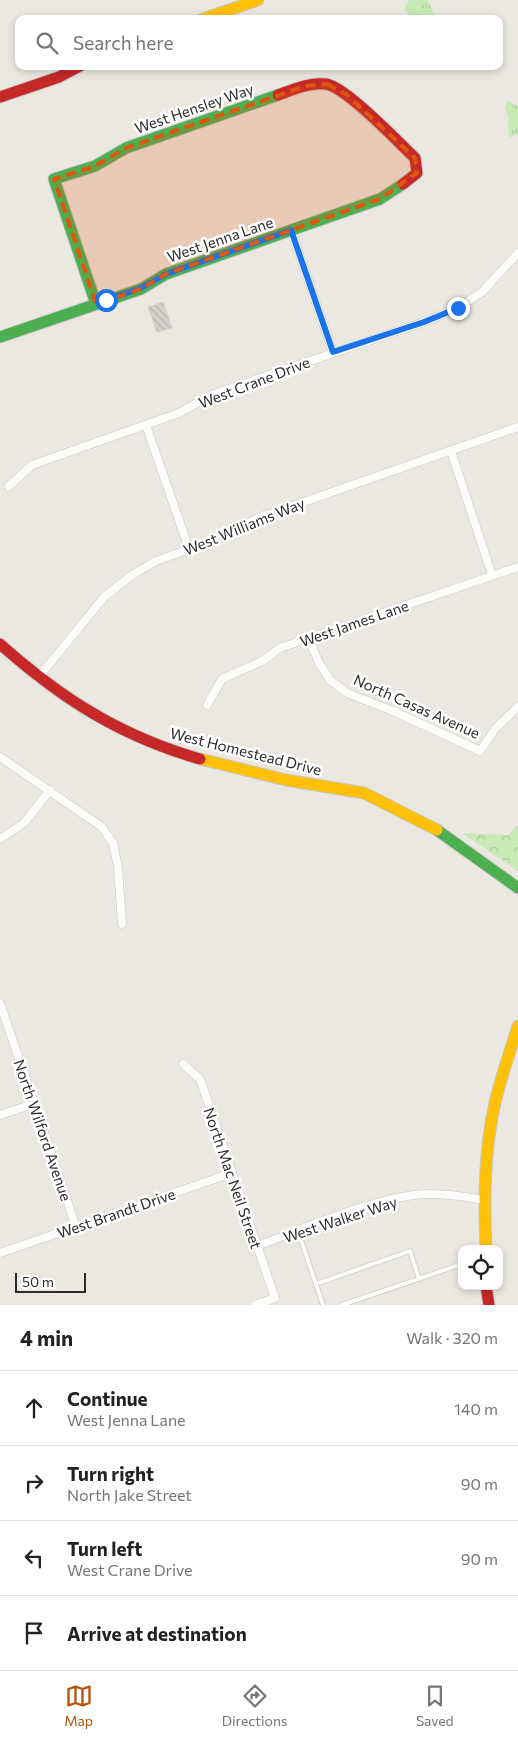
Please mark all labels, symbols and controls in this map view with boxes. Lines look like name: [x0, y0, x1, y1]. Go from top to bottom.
search box: [15, 15, 503, 70]
icon: search: [33, 29, 61, 57]
text: Search here: [73, 31, 173, 54]
street label: West Hensley Way: [132, 79, 256, 137]
street label: West Jenna Lane: [165, 212, 276, 266]
route start: [95, 289, 118, 312]
route end: [447, 297, 470, 320]
street label: West Crane Drive: [196, 353, 312, 411]
street label: West Williams Way: [181, 493, 307, 559]
street label: West James Lane: [297, 596, 411, 650]
street label: North Casas Avenue: [351, 670, 483, 742]
street label: West Homestead Drive: [168, 723, 324, 779]
street label: North Wilford Avenue: [10, 1057, 76, 1203]
street label: North Mac Neil Street: [200, 1105, 266, 1251]
street label: West Brandt Drive: [55, 1184, 178, 1242]
street label: West Walker Way: [281, 1192, 399, 1246]
map controls: [458, 1245, 503, 1290]
button: locate: [458, 1245, 503, 1290]
scale bar: [15, 1270, 86, 1293]
text: 50 m: [22, 1273, 54, 1290]
text: 4 min: [20, 1325, 73, 1350]
text: Walk · 320 m: [406, 1328, 498, 1347]
text: Continue: [67, 1387, 147, 1410]
icon: ahead: [20, 1394, 48, 1422]
text: 140 m: [454, 1399, 498, 1418]
text: West Jenna Lane: [67, 1410, 186, 1429]
text: Turn right: [67, 1462, 154, 1485]
icon: right: [20, 1469, 48, 1497]
text: 90 m: [461, 1474, 498, 1493]
text: North Jake Street: [67, 1485, 192, 1504]
text: Turn left: [67, 1537, 142, 1560]
icon: left: [20, 1544, 48, 1572]
text: 90 m: [461, 1549, 498, 1568]
text: West Crane Drive: [67, 1560, 192, 1579]
icon: arrive: [20, 1619, 48, 1647]
text: Arrive at destination: [67, 1622, 247, 1645]
tab: Map: [64, 1682, 93, 1729]
tab: Directions: [222, 1682, 287, 1729]
tab: Saved: [416, 1682, 454, 1729]

